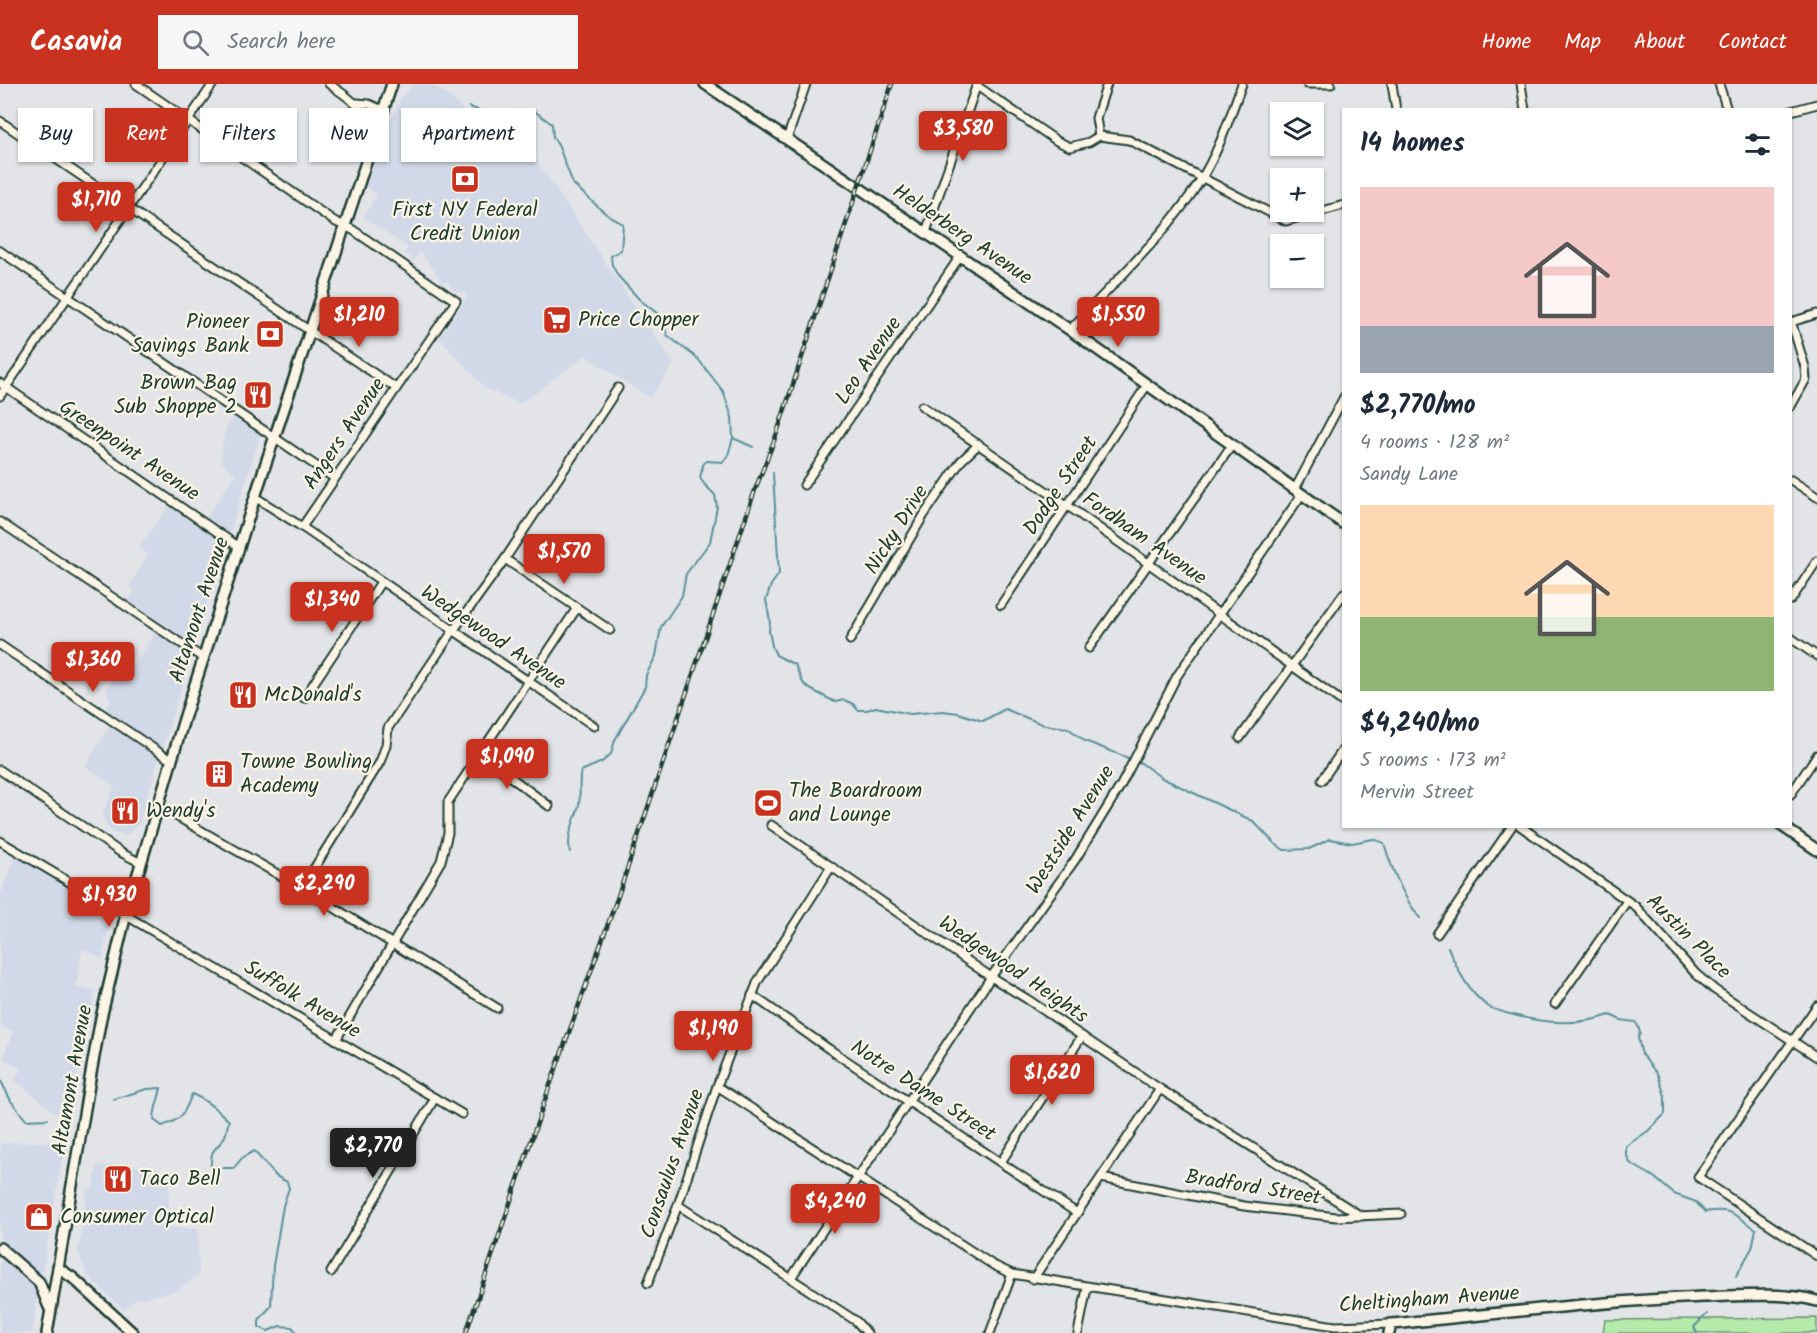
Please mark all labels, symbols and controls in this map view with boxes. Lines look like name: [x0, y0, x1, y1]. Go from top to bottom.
search box: [158, 15, 578, 69]
text: Casavia: [30, 20, 122, 65]
text: Search here: [227, 25, 336, 60]
icon: search: [179, 26, 212, 59]
text: Home: [1482, 26, 1531, 59]
text: Map: [1564, 26, 1601, 59]
text: About: [1634, 26, 1685, 59]
text: Contact: [1718, 26, 1787, 59]
map controls: [1270, 102, 1324, 288]
button: layers: [1270, 102, 1324, 156]
chip: Buy: [18, 108, 93, 162]
chip: Rent: [105, 108, 188, 162]
chip: Filters: [200, 108, 297, 162]
chip: New: [309, 108, 389, 162]
chip: Apartment: [401, 108, 536, 162]
pin: $3,580: [914, 111, 1012, 162]
text: $3,580: [933, 114, 993, 146]
text: 14 homes: [1360, 123, 1465, 165]
icon: filters: [1741, 128, 1774, 161]
bank icon: First NY Federal Credit Union: [449, 163, 481, 195]
button: +: [1270, 168, 1324, 222]
street label: Helderberg Avenue: [885, 176, 1039, 295]
pin: $1,710: [47, 182, 145, 233]
text: $1,710: [72, 185, 120, 217]
place label: First NY Federal Credit Union: [392, 194, 538, 251]
icon: home: [1513, 226, 1621, 334]
button: −: [1270, 234, 1324, 288]
pin: $1,210: [310, 297, 408, 348]
pin: $1,550: [1069, 297, 1167, 348]
text: $1,210: [333, 300, 385, 332]
text: $1,550: [1091, 300, 1145, 332]
supermarket icon: Price Chopper: [541, 304, 573, 336]
place label: Price Chopper: [578, 304, 699, 337]
place label: Pioneer Savings Bank: [131, 306, 250, 363]
street label: Leo Avenue: [827, 310, 911, 412]
bank icon: Pioneer Savings Bank: [254, 318, 286, 350]
place label: Brown Bag Sub Shoppe 2: [114, 367, 237, 424]
street label: Angers Avenue: [295, 371, 395, 497]
restaurant icon: Brown Bag Sub Shoppe 2: [242, 379, 274, 411]
text: $2,770/mo: [1360, 385, 1476, 427]
street label: Greenpoint Avenue: [52, 391, 207, 511]
text: 4 rooms · 128 m²: [1360, 427, 1509, 459]
street label: Dodge Street: [1015, 429, 1107, 543]
text: Sandy Lane: [1360, 459, 1458, 491]
street label: Nicky Drive: [856, 478, 938, 581]
street label: Fordham Avenue: [1075, 484, 1214, 595]
street label: Altamont Avenue: [161, 532, 239, 687]
pin: $1,570: [515, 534, 613, 585]
text: $1,570: [538, 537, 590, 569]
icon: home: [1513, 544, 1621, 652]
street label: Wedgewood Avenue: [413, 577, 573, 699]
pin: $1,340: [283, 582, 381, 633]
text: $1,340: [304, 585, 360, 617]
pin: $1,360: [44, 642, 142, 693]
text: $1,360: [65, 645, 121, 677]
restaurant icon: McDonald's: [227, 679, 259, 711]
place label: McDonald's: [264, 679, 362, 712]
text: $4,240/mo: [1360, 703, 1480, 745]
pin: $1,090: [458, 739, 556, 790]
text: $1,090: [480, 742, 534, 774]
text: 5 rooms · 173 m²: [1360, 745, 1506, 777]
place label: Towne Bowling Academy: [240, 746, 372, 803]
building icon: Towne Bowling Academy: [203, 758, 235, 790]
street label: Westside Avenue: [1018, 758, 1124, 901]
place label: The Boardroom and Lounge: [789, 775, 922, 832]
text: Mervin Street: [1360, 777, 1474, 809]
sports icon: The Boardroom and Lounge: [752, 787, 784, 819]
restaurant icon: Wendy's: [109, 795, 141, 827]
place label: Wendy's: [146, 795, 215, 828]
pin: $2,290: [275, 866, 373, 917]
text: $2,290: [294, 869, 354, 901]
pin: $1,930: [60, 877, 158, 928]
text: $1,930: [82, 880, 136, 912]
street label: Austin Place: [1638, 887, 1739, 988]
street label: Wedgewood Heights: [931, 907, 1095, 1033]
street label: Suffolk Avenue: [237, 952, 367, 1048]
street label: Altamont Avenue: [44, 1002, 103, 1158]
pin: $1,190: [664, 1011, 762, 1062]
text: $1,190: [688, 1014, 738, 1046]
street label: Notre Dame Street: [844, 1031, 1003, 1151]
pin: $1,620: [1003, 1055, 1101, 1106]
text: $1,620: [1024, 1058, 1080, 1090]
street label: Consaulus Avenue: [632, 1084, 714, 1243]
pin: $2,770: [324, 1128, 422, 1179]
text: $2,770: [344, 1131, 402, 1163]
street label: Bradford Street: [1183, 1161, 1324, 1215]
restaurant icon: Taco Bell: [102, 1163, 134, 1195]
place label: Taco Bell: [139, 1163, 220, 1196]
pin: $4,240: [786, 1184, 884, 1235]
text: $4,240: [805, 1187, 865, 1219]
shop icon: Consumer Optical: [23, 1201, 55, 1233]
place label: Consumer Optical: [60, 1201, 214, 1234]
street label: Cheltingham Avenue: [1338, 1277, 1521, 1323]

